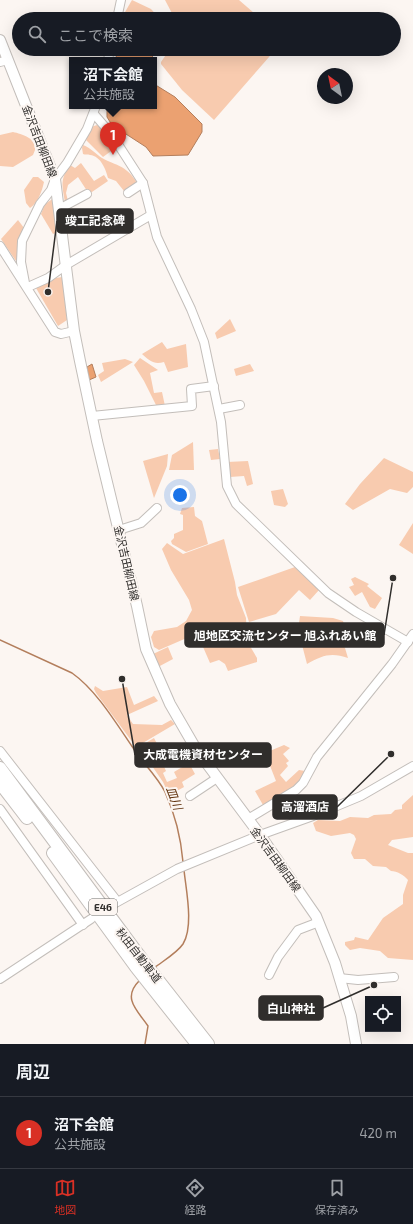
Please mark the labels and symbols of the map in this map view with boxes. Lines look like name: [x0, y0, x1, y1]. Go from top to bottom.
north arrow: [317, 68, 353, 104]
street label: 金沢吉田柳田線: [20, 103, 60, 179]
pin: 1: [100, 122, 126, 155]
callout: 竣工記念碑: [57, 209, 133, 233]
text: 竣工記念碑: [65, 213, 125, 227]
your location: [170, 485, 190, 505]
street label: 金沢吉田柳田線: [112, 524, 142, 602]
callout: 旭地区交流センター 旭ふれあい館: [185, 623, 384, 647]
text: 旭地区交流センター 旭ふれあい館: [194, 628, 376, 642]
callout: 大成電機資材センター: [135, 743, 271, 767]
text: 大成電機資材センター: [143, 747, 263, 761]
water label: 皿川: [164, 784, 187, 814]
callout: 高溜酒店: [273, 795, 337, 819]
text: 高溜酒店: [281, 799, 329, 813]
street label: 金沢吉田柳田線: [248, 824, 304, 894]
road number: E46: [89, 899, 117, 915]
street label: 秋田自動車道: [114, 925, 164, 985]
callout: 白山神社: [259, 996, 323, 1020]
text: 白山神社: [267, 1001, 315, 1015]

